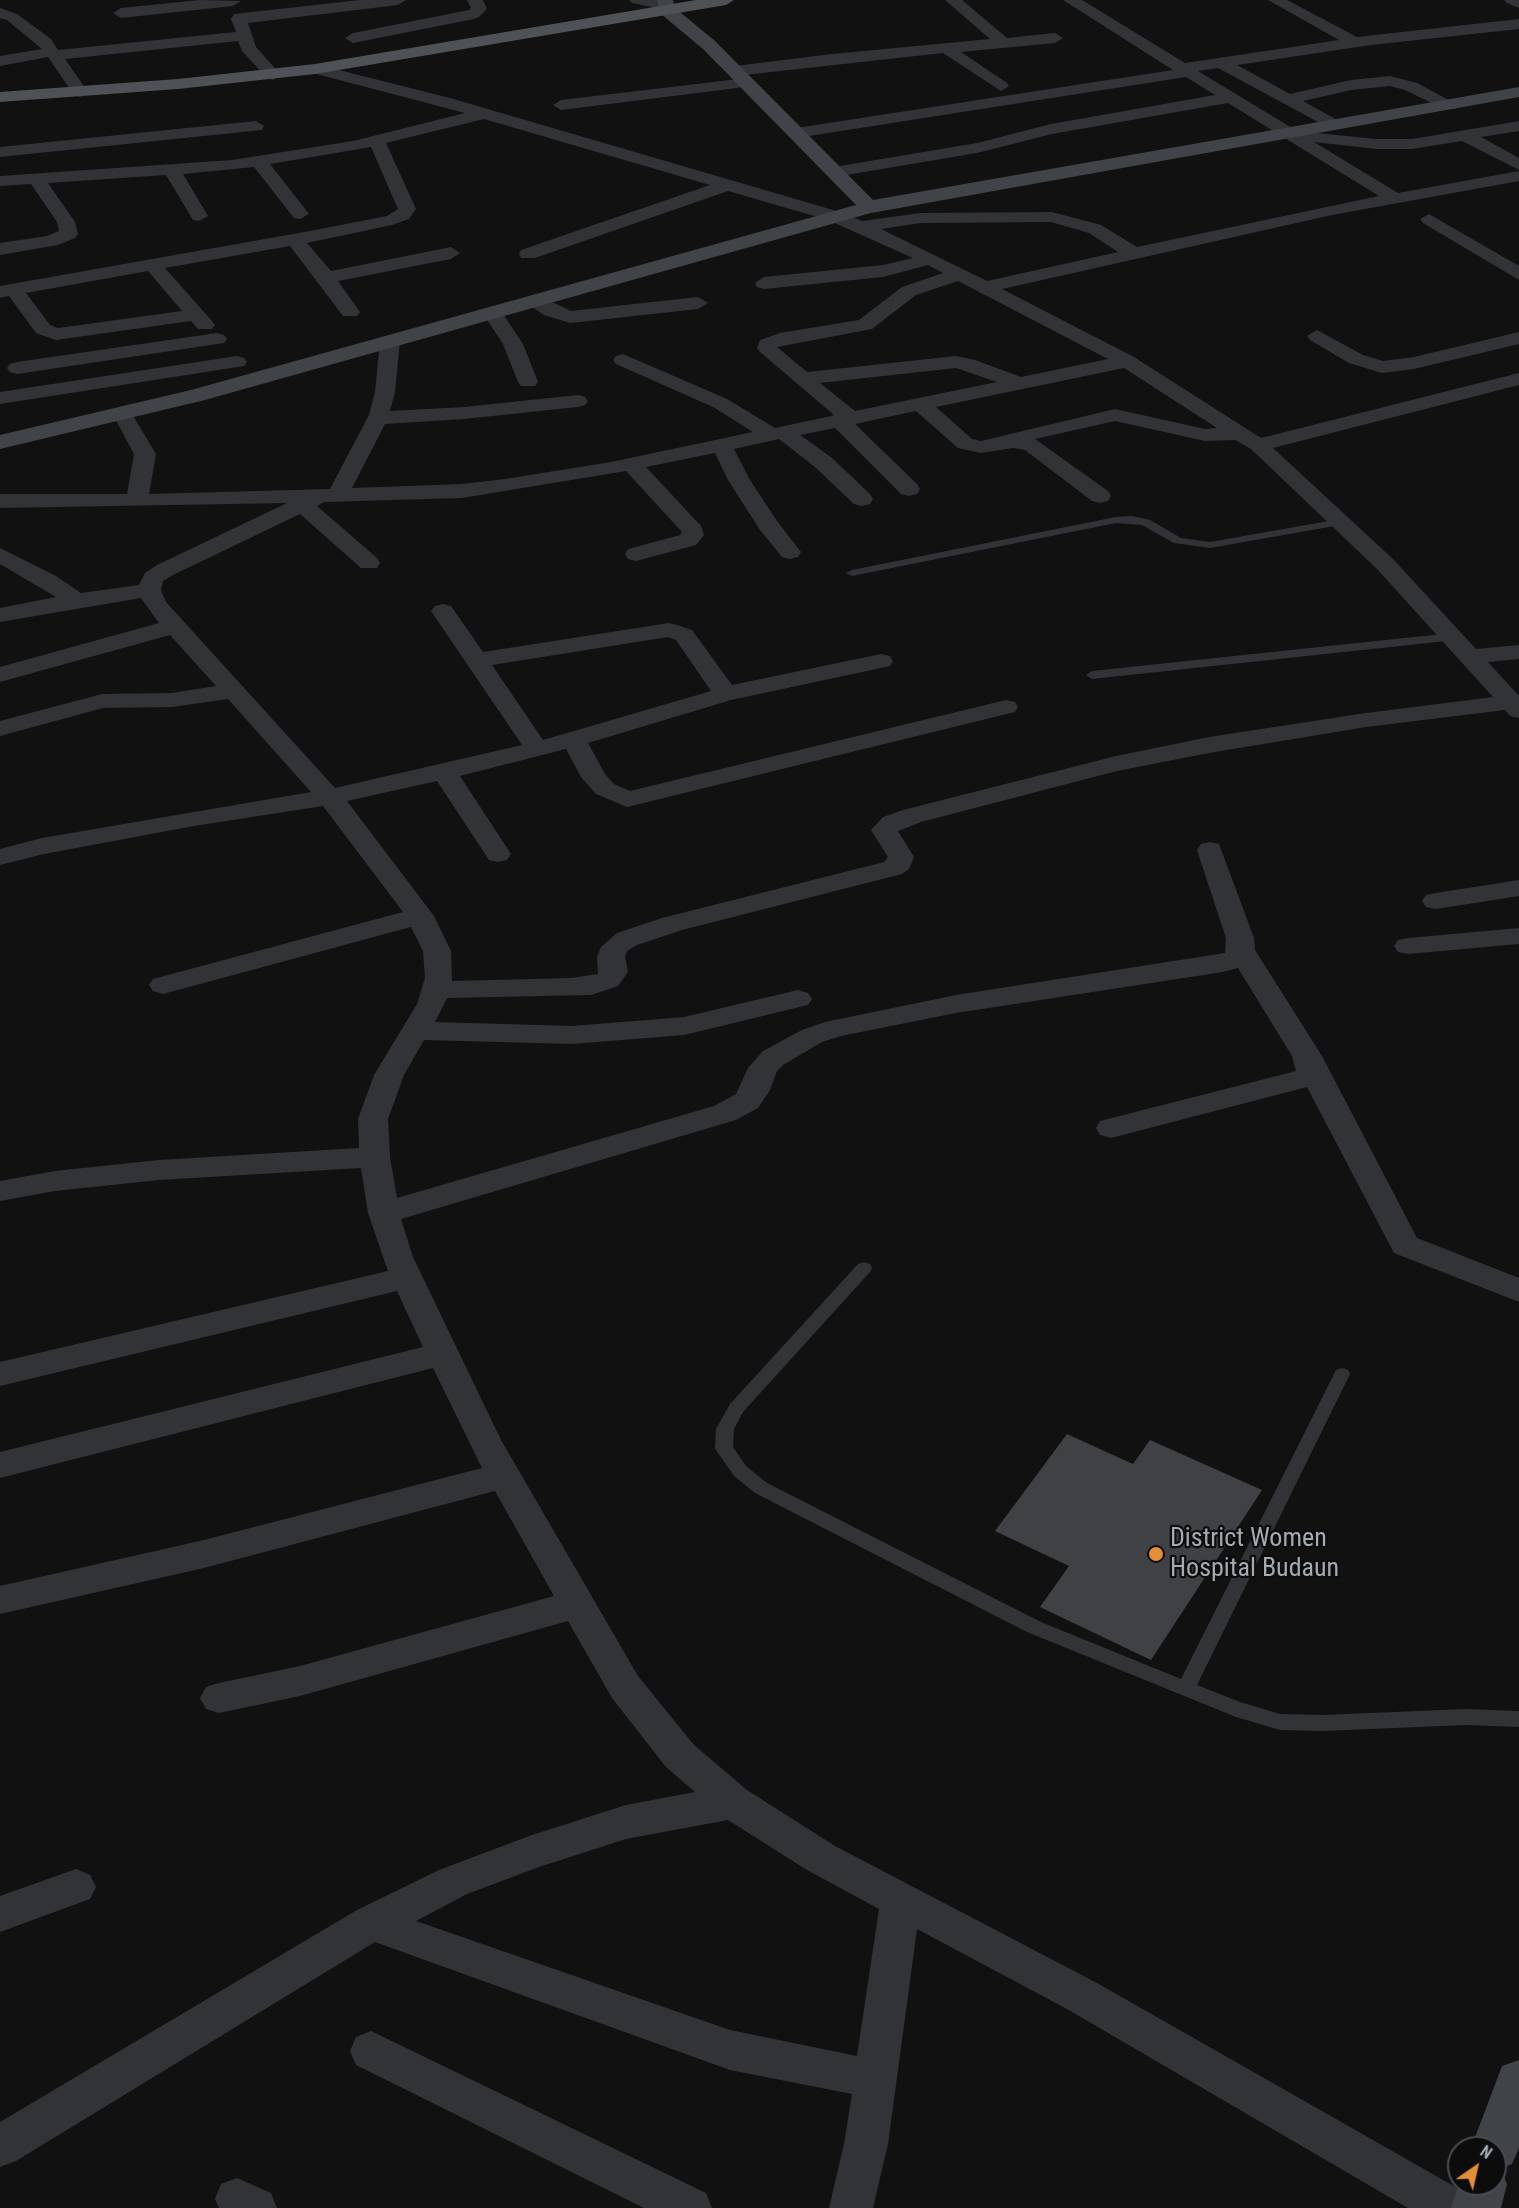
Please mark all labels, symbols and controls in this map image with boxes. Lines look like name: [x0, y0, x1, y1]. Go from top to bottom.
place label: District Women Hospital Budaun: [1170, 1523, 1339, 1584]
marker: District Women Hospital Budaun: [1147, 1545, 1165, 1563]
north arrow: [1447, 2136, 1507, 2196]
text: N: [1477, 2142, 1496, 2163]

